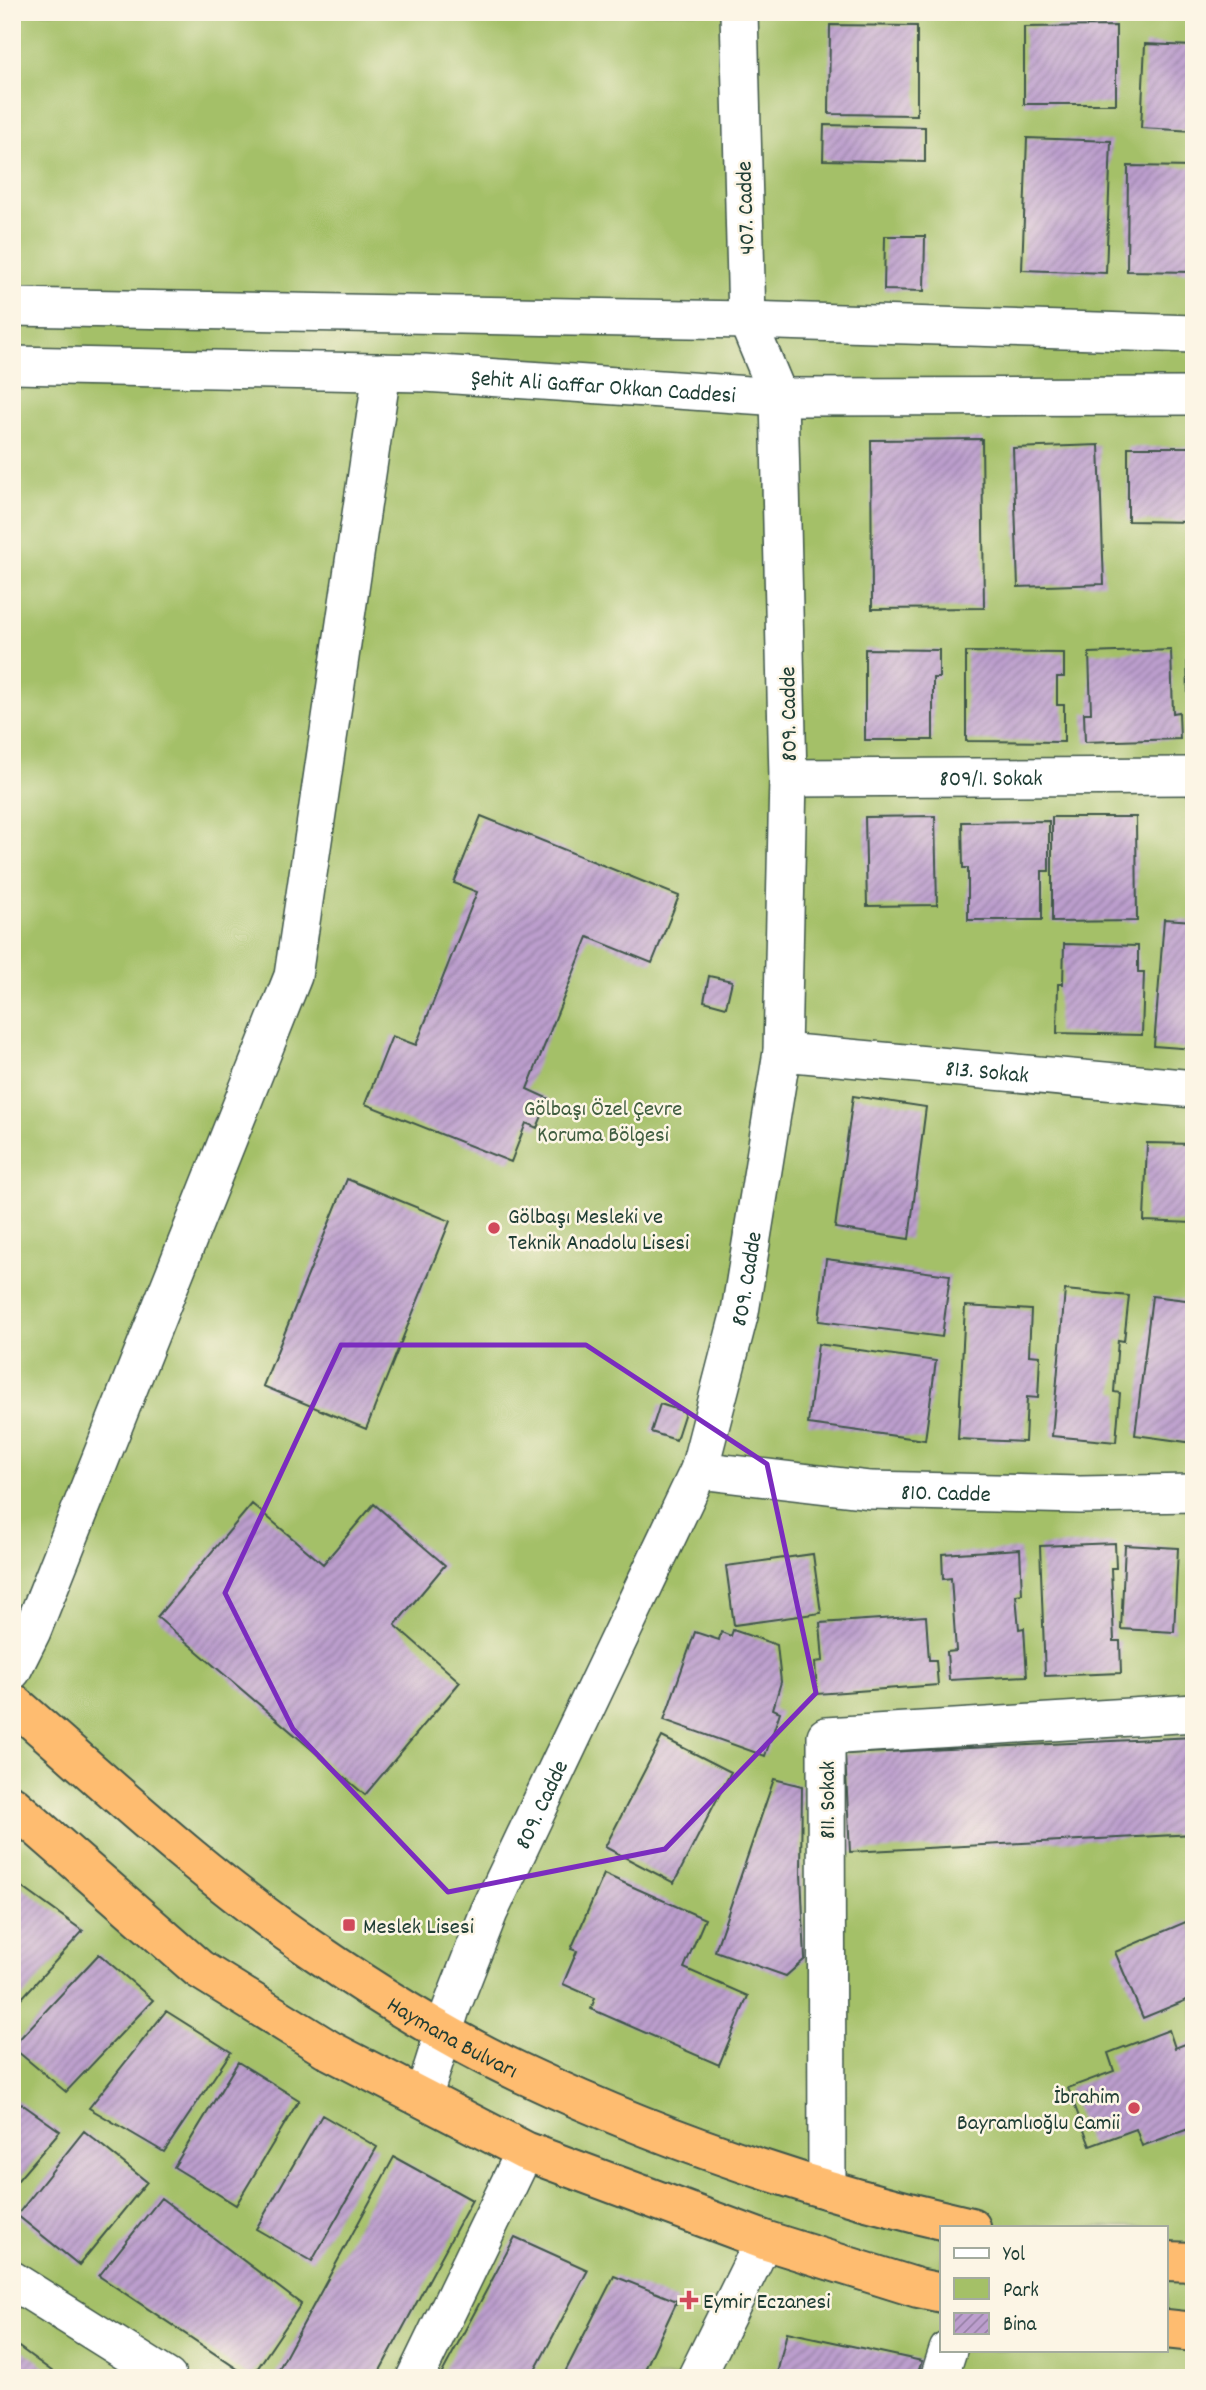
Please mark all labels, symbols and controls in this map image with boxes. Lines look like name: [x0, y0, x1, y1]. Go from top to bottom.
street label: 407. Cadde: [729, 160, 766, 255]
street label: Şehit Ali Gaffar Okkan Caddesi: [470, 363, 737, 414]
street label: 809. Cadde: [773, 666, 808, 762]
street label: 809/1. Sokak: [939, 764, 1043, 797]
street label: 813. Sokak: [944, 1054, 1030, 1094]
park label: Gölbaşı Özel Çevre Koruma Bölgesi: [524, 1094, 682, 1153]
place label: Gölbaşı Mesleki ve Teknik Anadolu Lisesi: [508, 1202, 689, 1261]
marker: Gölbaşı Mesleki ve Teknik Anadolu Lisesi: [486, 1220, 502, 1236]
street label: 809. Cadde: [724, 1229, 773, 1330]
street label: 810. Cadde: [900, 1478, 991, 1513]
street label: 809. Cadde: [508, 1755, 579, 1856]
street label: 811. Sokak: [813, 1761, 846, 1839]
place label: Meslek Lisesi: [363, 1912, 474, 1945]
marker: Meslek Lisesi: [341, 1917, 357, 1933]
street label: Haymana Bulvarı: [380, 1990, 522, 2089]
place label: İbrahim Bayramlıoğlu Camii: [957, 2082, 1120, 2141]
marker: İbrahim Bayramlıoğlu Camii: [1126, 2100, 1142, 2116]
legend: [940, 2226, 1168, 2352]
text: Yol: [1003, 2241, 1025, 2271]
text: Park: [1003, 2277, 1039, 2307]
place label: Eymir Eczanesi: [703, 2287, 830, 2320]
marker: Eymir Eczanesi: [681, 2292, 697, 2308]
text: Bina: [1003, 2311, 1037, 2341]

